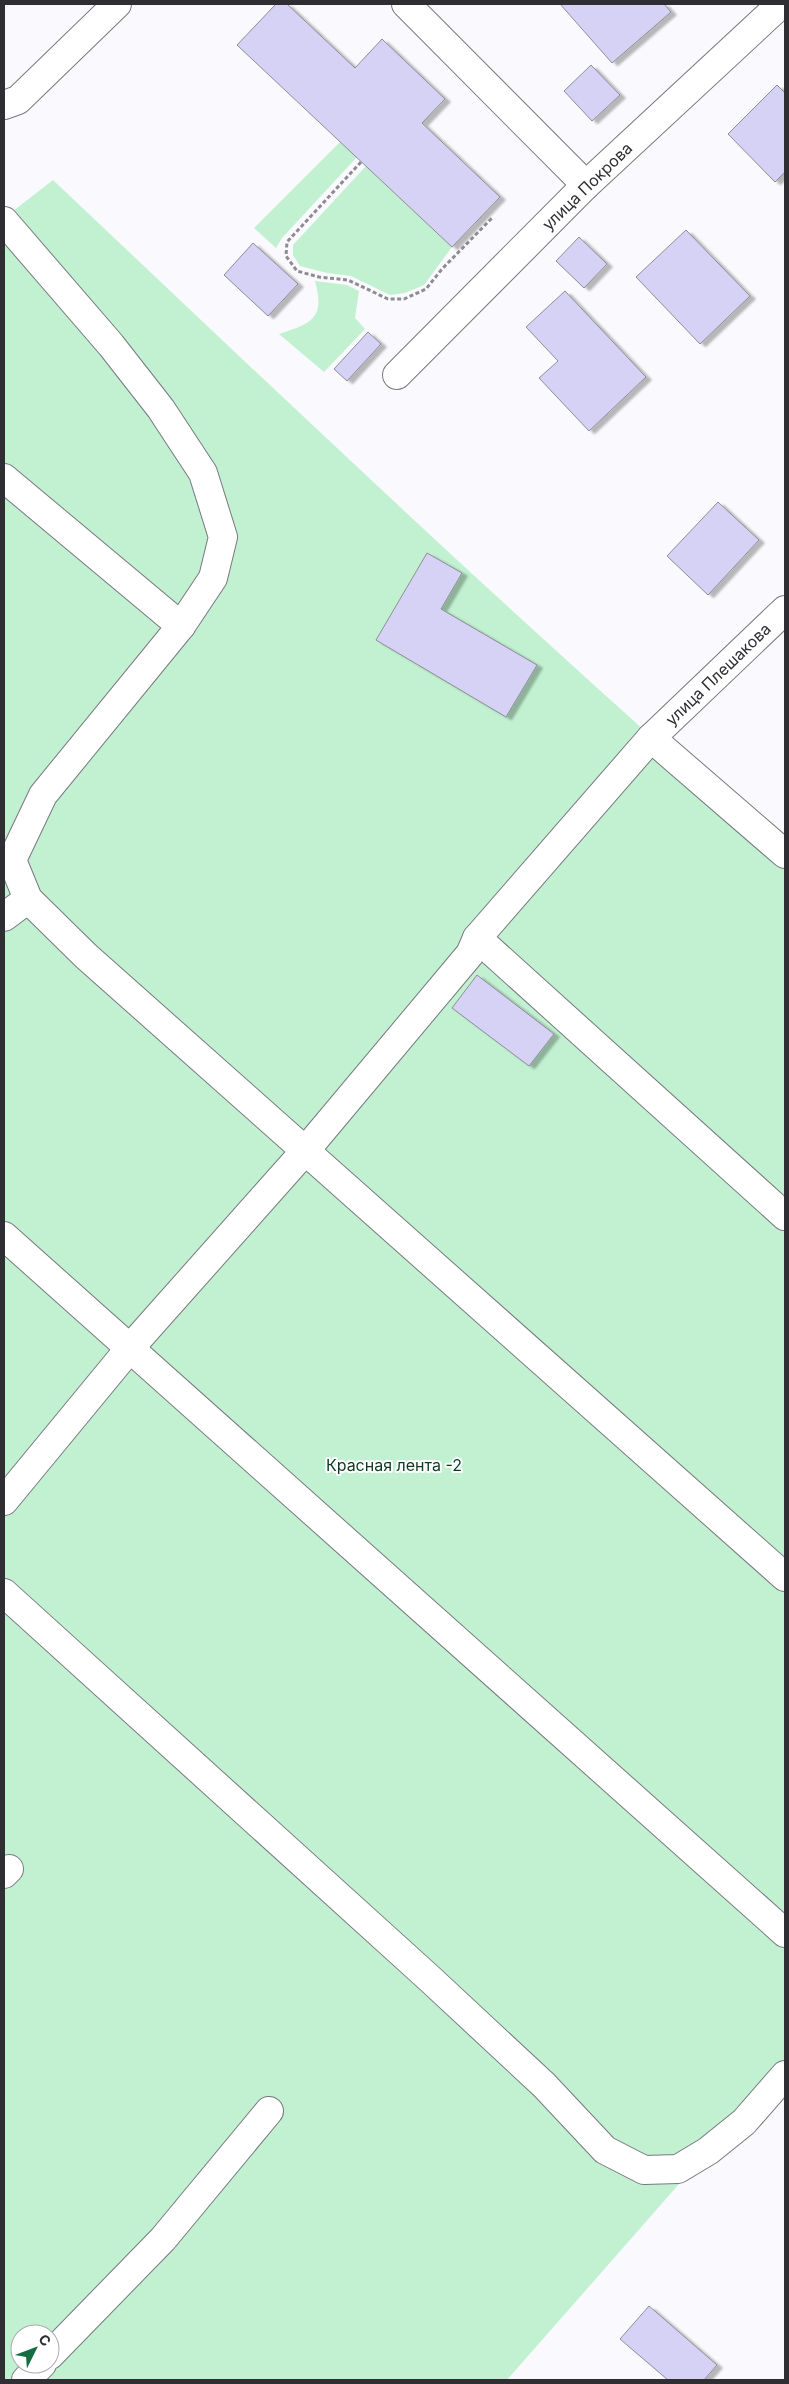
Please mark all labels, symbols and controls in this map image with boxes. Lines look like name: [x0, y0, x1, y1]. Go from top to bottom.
street label: улица Покрова: [538, 138, 636, 234]
street label: улица Плешакова: [661, 619, 775, 729]
park label: Красная лента -2: [326, 1455, 462, 1475]
north arrow: [10, 2324, 60, 2374]
text: С: [35, 2330, 55, 2350]

